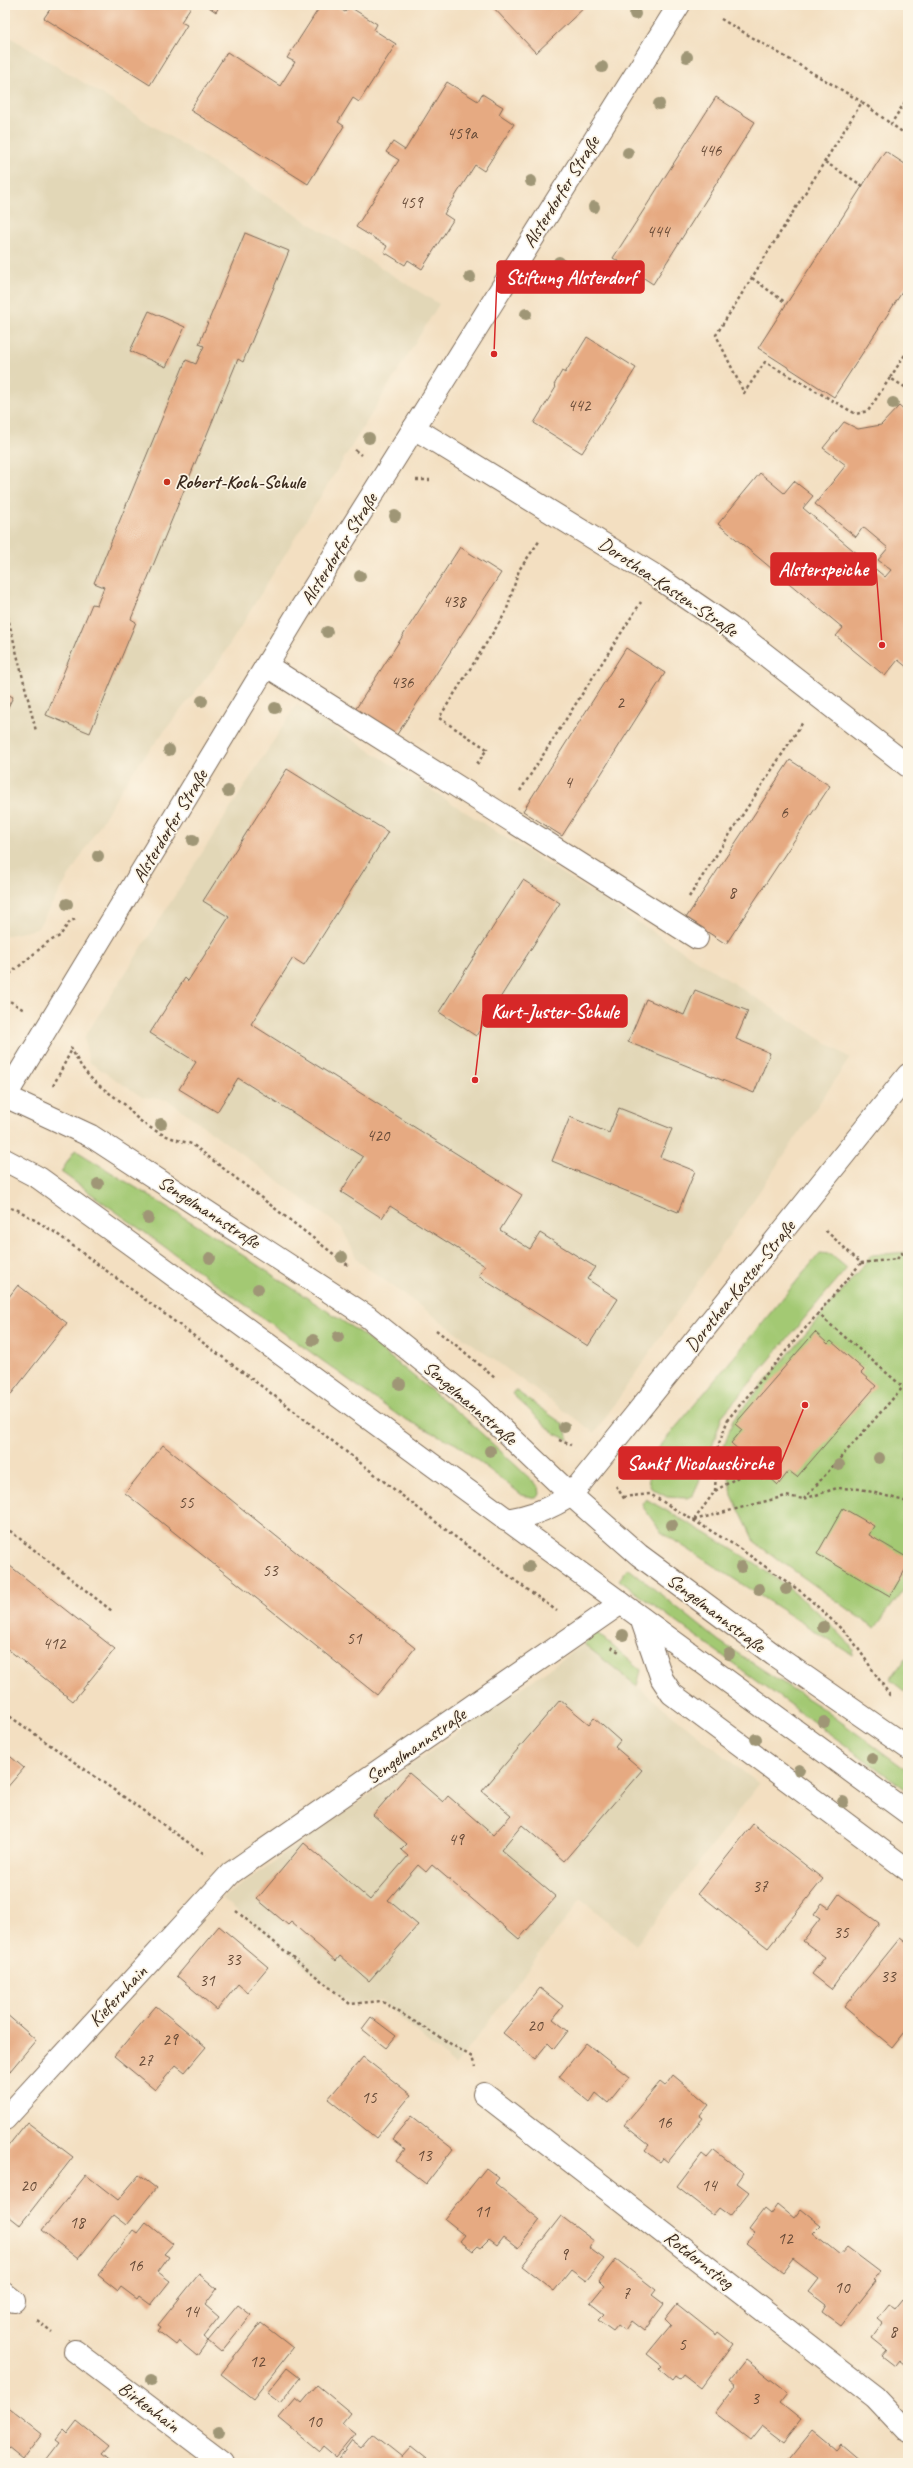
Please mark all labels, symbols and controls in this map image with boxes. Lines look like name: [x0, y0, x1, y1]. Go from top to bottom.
house number: 459a: [447, 123, 479, 144]
street label: Alsterdorfer Straße: [517, 130, 606, 252]
house number: 446: [699, 140, 723, 161]
house number: 459: [400, 192, 424, 213]
house number: 444: [647, 221, 672, 242]
callout: Stiftung Alsterdorf: [497, 261, 644, 293]
text: Stiftung Alsterdorf: [505, 265, 642, 290]
house number: 442: [568, 395, 592, 416]
place label: Robert-Koch-Schule: [175, 470, 307, 494]
marker: Robert-Koch-Schule: [162, 477, 172, 487]
street label: Alsterdorfer Straße: [295, 487, 384, 609]
street label: Dorothea-Kasten-Straße: [594, 532, 744, 643]
callout: Alsterspeiche: [771, 553, 876, 585]
text: Alsterspeiche: [778, 557, 870, 582]
house number: 438: [443, 591, 468, 612]
house number: 436: [391, 672, 415, 693]
house number: 2: [616, 692, 625, 713]
street label: Alsterdorfer Straße: [127, 764, 214, 887]
house number: 4: [564, 772, 574, 793]
house number: 6: [780, 802, 789, 823]
house number: 8: [728, 882, 738, 903]
callout: Kurt-Juster-Schule: [483, 995, 627, 1027]
text: Kurt-Juster-Schule: [491, 999, 620, 1024]
house number: 420: [367, 1125, 391, 1146]
street label: Sengelmannstraße: [153, 1170, 266, 1255]
street label: Dorothea-Kasten-Straße: [680, 1214, 802, 1357]
street label: Sengelmannstraße: [418, 1356, 523, 1452]
callout: Sankt Nicolauskirche: [619, 1447, 781, 1479]
text: Sankt Nicolauskirche: [627, 1451, 775, 1476]
house number: 55: [178, 1492, 195, 1513]
house number: 53: [262, 1560, 279, 1581]
street label: Sengelmannstraße: [662, 1568, 771, 1659]
house number: 51: [346, 1628, 363, 1649]
house number: 412: [43, 1633, 67, 1654]
street label: Sengelmannstraße: [361, 1702, 472, 1789]
house number: 49: [448, 1829, 465, 1850]
house number: 37: [752, 1876, 769, 1897]
house number: 35: [833, 1922, 850, 1943]
house number: 33: [225, 1949, 242, 1970]
street label: Kiefernhain: [83, 1960, 153, 2032]
house number: 33: [880, 1966, 897, 1987]
house number: 31: [199, 1970, 216, 1991]
house number: 20: [527, 2015, 544, 2036]
house number: 29: [162, 2029, 179, 2050]
house number: 27: [137, 2050, 154, 2071]
house number: 15: [361, 2087, 378, 2108]
house number: 16: [656, 2112, 673, 2133]
house number: 13: [416, 2145, 433, 2166]
house number: 20: [20, 2175, 37, 2196]
house number: 14: [701, 2175, 719, 2196]
house number: 11: [474, 2201, 491, 2222]
house number: 18: [69, 2212, 87, 2233]
street label: Rotdornstieg: [659, 2225, 740, 2295]
house number: 12: [777, 2228, 794, 2249]
house number: 9: [560, 2244, 569, 2265]
house number: 16: [127, 2255, 144, 2276]
house number: 10: [834, 2277, 851, 2298]
house number: 7: [622, 2283, 631, 2304]
house number: 14: [183, 2301, 201, 2322]
house number: 8: [889, 2321, 899, 2342]
house number: 5: [678, 2334, 687, 2355]
house number: 12: [249, 2351, 266, 2372]
street label: Birkenhain: [113, 2376, 185, 2438]
house number: 3: [751, 2388, 760, 2409]
house number: 10: [306, 2411, 323, 2432]

